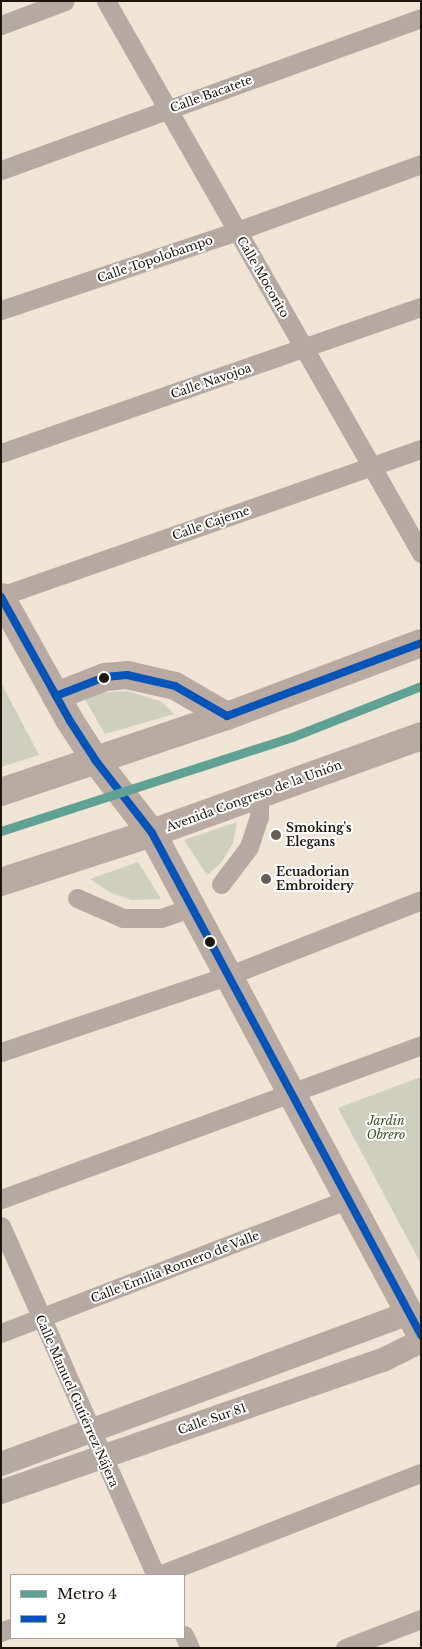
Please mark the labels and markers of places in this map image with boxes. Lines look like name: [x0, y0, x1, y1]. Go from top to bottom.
unlabelled marker: [99, 673, 109, 683]
place label: Smoking's Elegans: [286, 821, 351, 849]
marker: Smoking's Elegans: [270, 829, 282, 841]
place label: Ecuadorian Embroidery: [276, 865, 354, 893]
marker: Ecuadorian Embroidery: [260, 873, 272, 885]
unlabelled marker: [205, 937, 215, 947]

